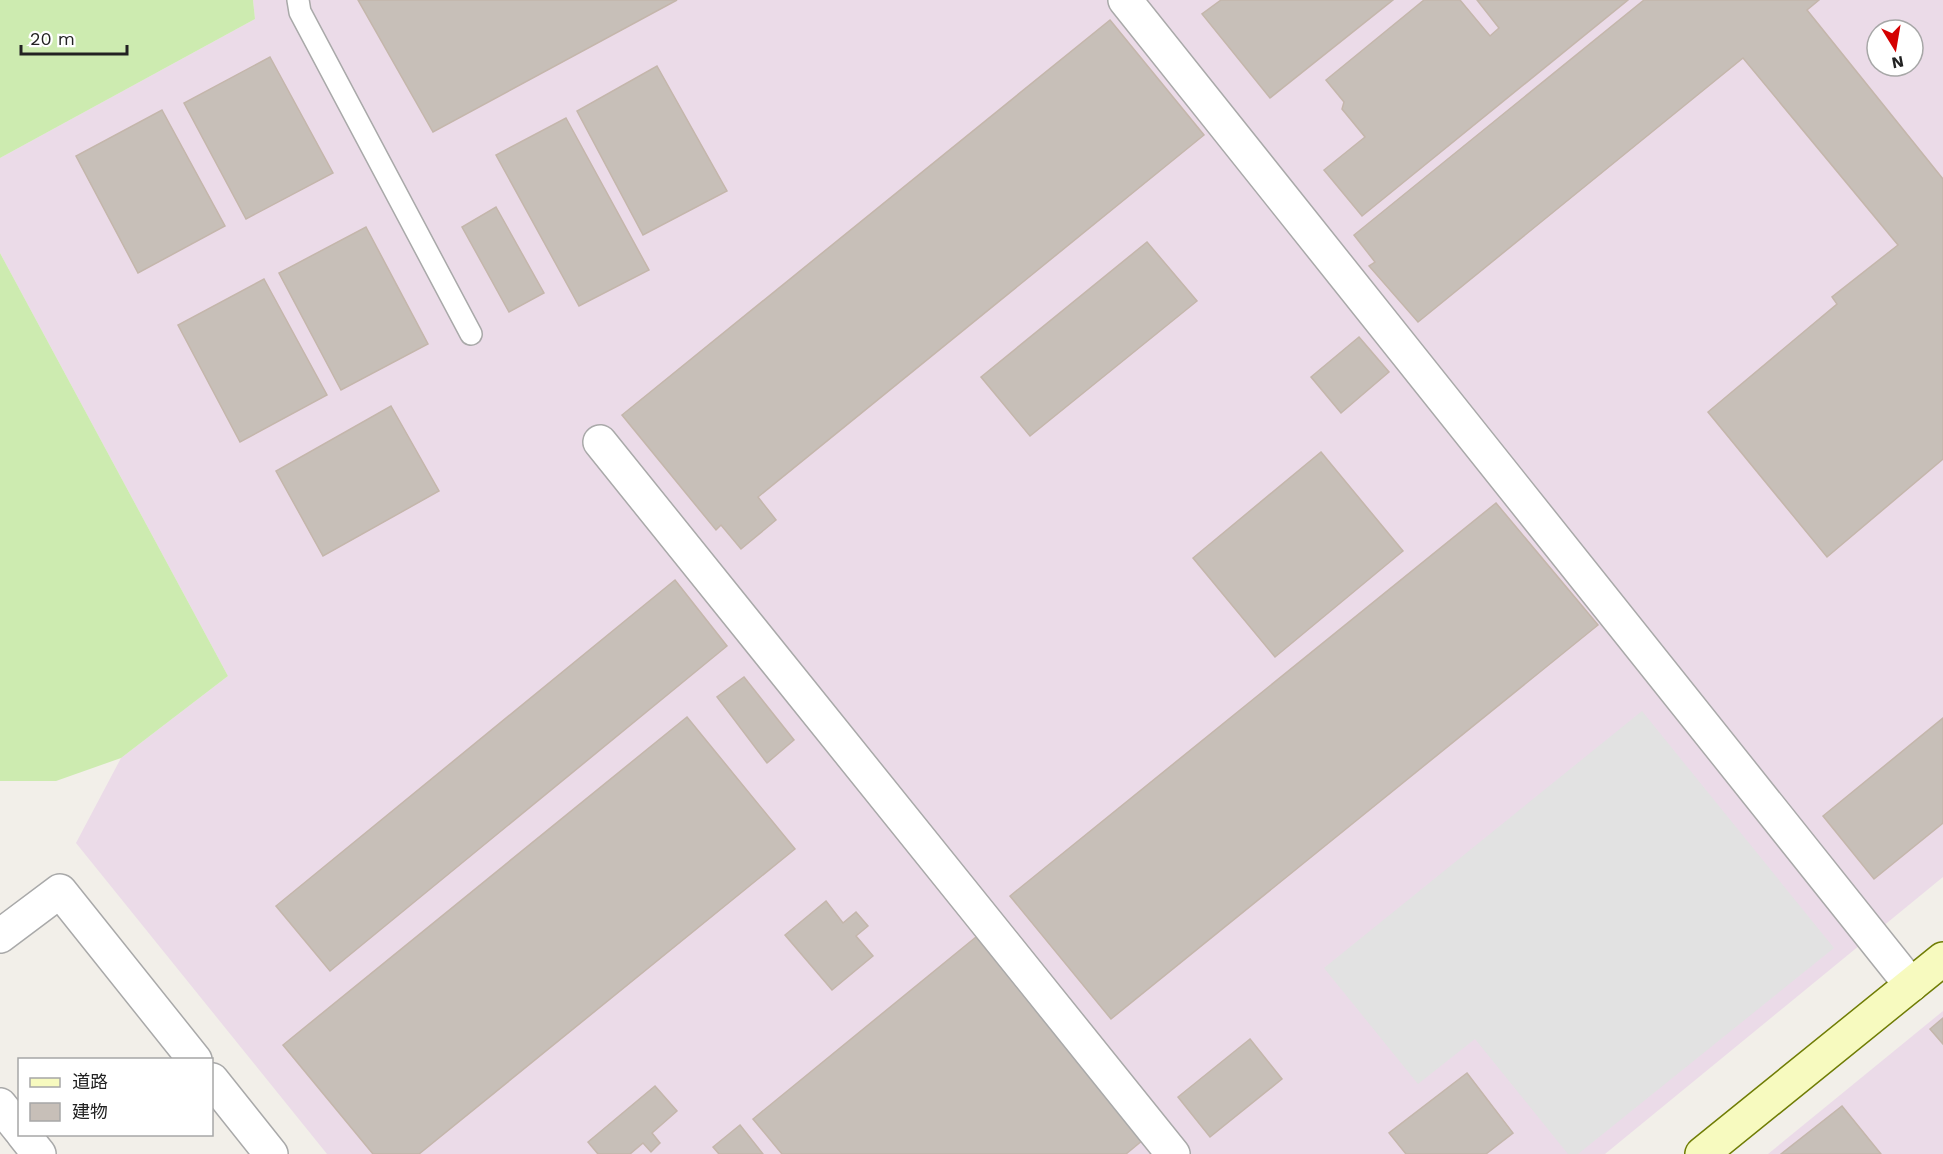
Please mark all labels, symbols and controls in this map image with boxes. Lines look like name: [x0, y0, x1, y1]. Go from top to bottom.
scale bar: [21, 18, 128, 56]
north arrow: [1865, 18, 1925, 78]
text: 20 m: [30, 28, 75, 49]
text: N: [1890, 52, 1905, 73]
legend: [18, 1058, 213, 1136]
text: 道路: [72, 1071, 108, 1092]
text: 建物: [72, 1101, 108, 1122]

